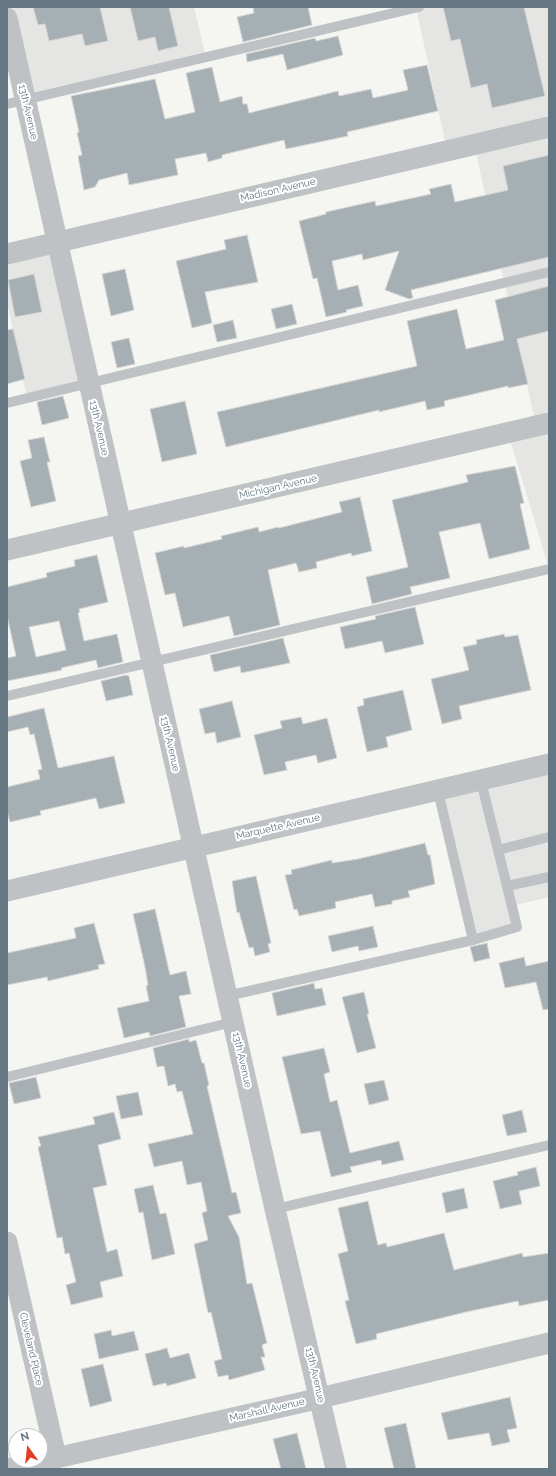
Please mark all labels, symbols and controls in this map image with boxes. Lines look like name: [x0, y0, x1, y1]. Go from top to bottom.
street label: 13th Avenue: [16, 83, 40, 141]
street label: Madison Avenue: [239, 176, 317, 204]
street label: 13th Avenue: [87, 399, 111, 457]
street label: Michigan Avenue: [238, 472, 318, 502]
street label: 13th Avenue: [158, 715, 182, 773]
street label: Marquette Avenue: [235, 812, 321, 842]
street label: 13th Avenue: [230, 1031, 254, 1089]
street label: Cleveland Place: [17, 1311, 45, 1387]
street label: 13th Avenue: [303, 1346, 327, 1404]
street label: Marshall Avenue: [228, 1396, 306, 1424]
north arrow: [8, 1428, 48, 1468]
text: N: [19, 1430, 31, 1444]

